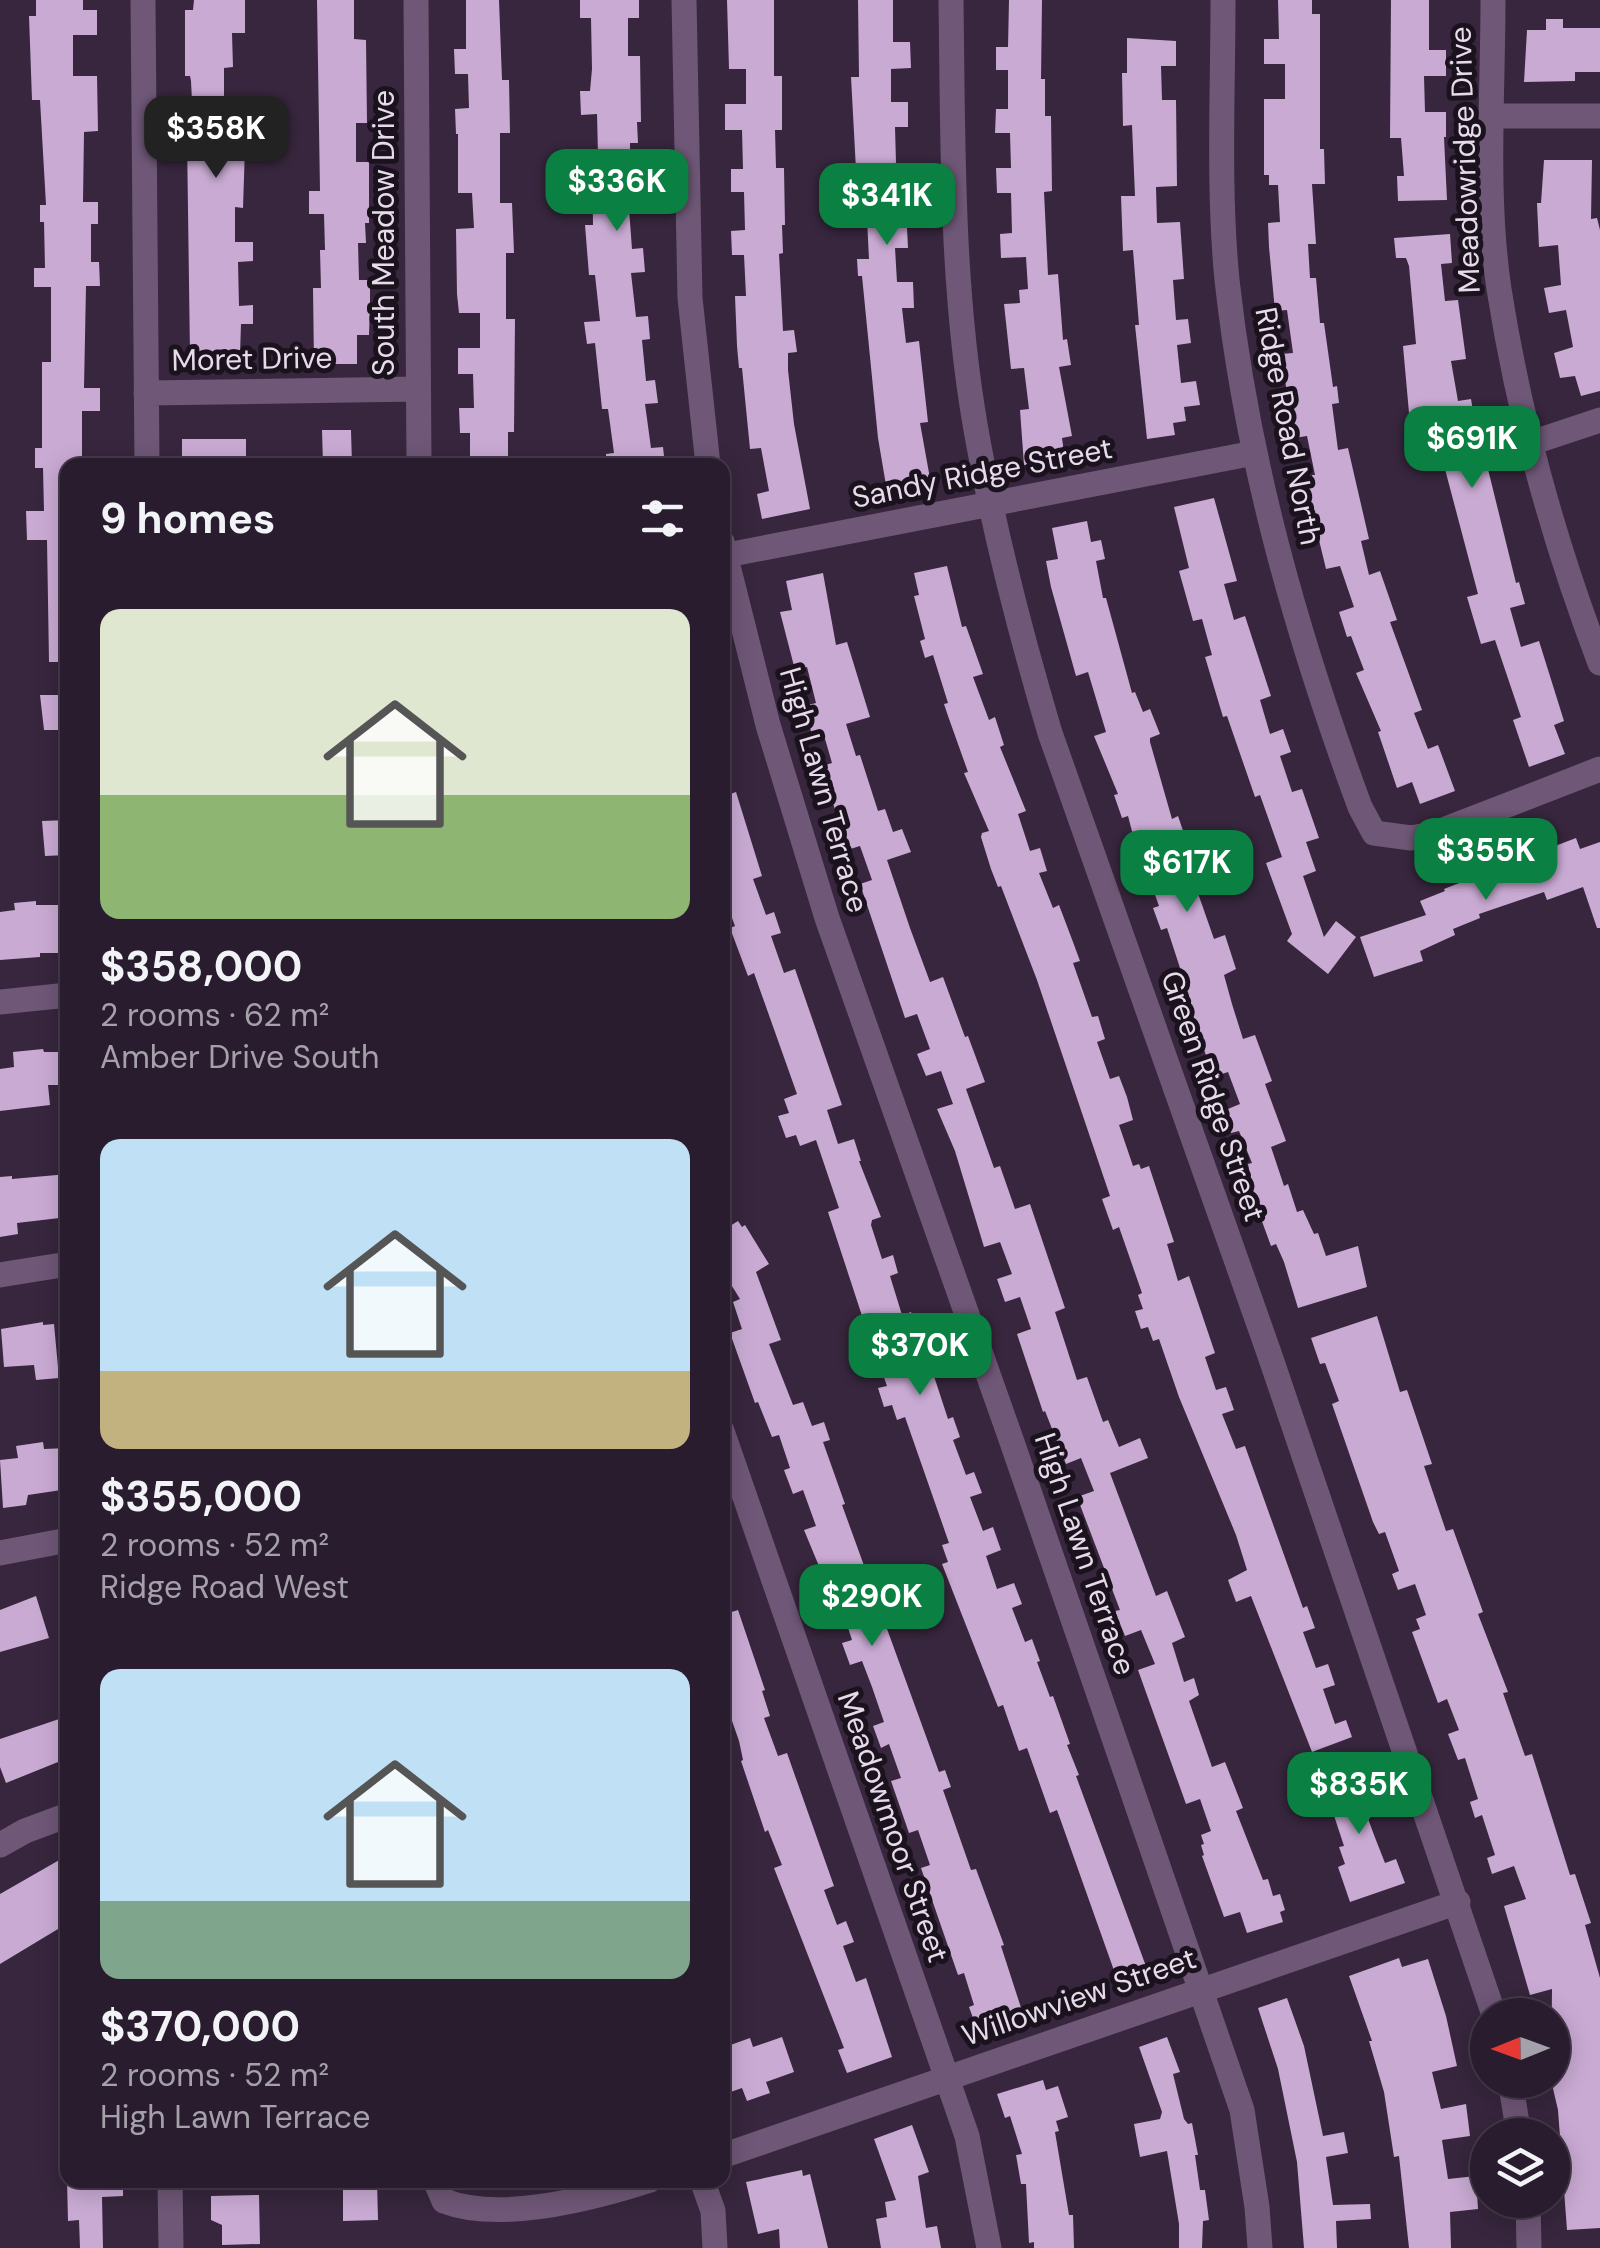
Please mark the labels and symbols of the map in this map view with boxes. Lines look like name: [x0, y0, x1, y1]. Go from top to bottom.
street label: Meadowridge Drive: [1440, 26, 1489, 294]
street label: South Meadow Drive: [364, 90, 403, 376]
pin: $358K: [146, 96, 286, 181]
pin: $336K: [547, 149, 687, 234]
pin: $341K: [817, 163, 957, 248]
street label: Ridge Road North: [1246, 304, 1331, 548]
street label: Moret Drive: [171, 338, 333, 379]
pin: $691K: [1402, 406, 1542, 491]
street label: Sandy Ridge Street: [848, 428, 1115, 517]
street label: High Lawn Terrace: [771, 663, 878, 917]
pin: $355K: [1416, 818, 1556, 903]
pin: $617K: [1117, 830, 1257, 915]
street label: Green Ridge Street: [1152, 965, 1275, 1226]
pin: $370K: [850, 1313, 990, 1398]
street label: High Lawn Terrace: [1026, 1428, 1145, 1680]
pin: $290K: [802, 1564, 942, 1649]
street label: Meadowmoor Street: [829, 1686, 958, 1967]
pin: $835K: [1289, 1752, 1429, 1837]
street label: Willowview Street: [957, 1938, 1201, 2055]
north arrow: [1470, 1998, 1570, 2098]

